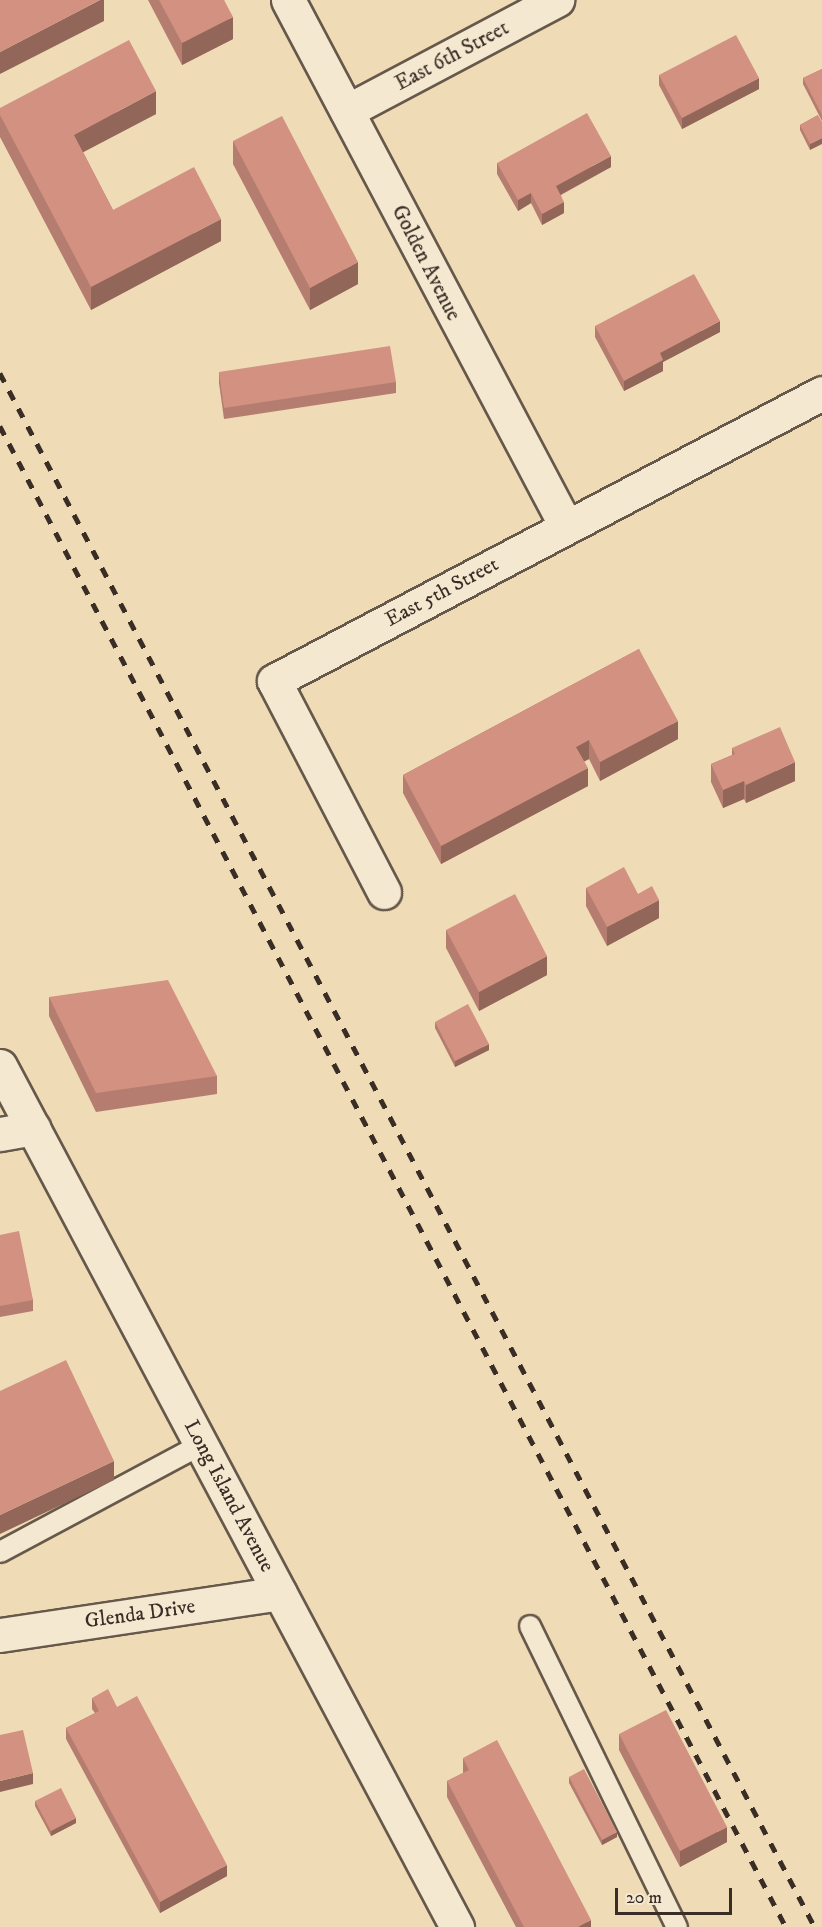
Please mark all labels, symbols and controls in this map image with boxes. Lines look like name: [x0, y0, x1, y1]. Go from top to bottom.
street label: East 6th Street: [391, 16, 513, 96]
street label: Golden Avenue: [386, 201, 466, 325]
street label: East 5th Street: [381, 552, 503, 632]
street label: Long Island Avenue: [178, 1416, 280, 1576]
street label: Glenda Drive: [83, 1594, 197, 1634]
scale bar: [618, 1876, 735, 1914]
text: 20 m: [626, 1887, 662, 1909]

